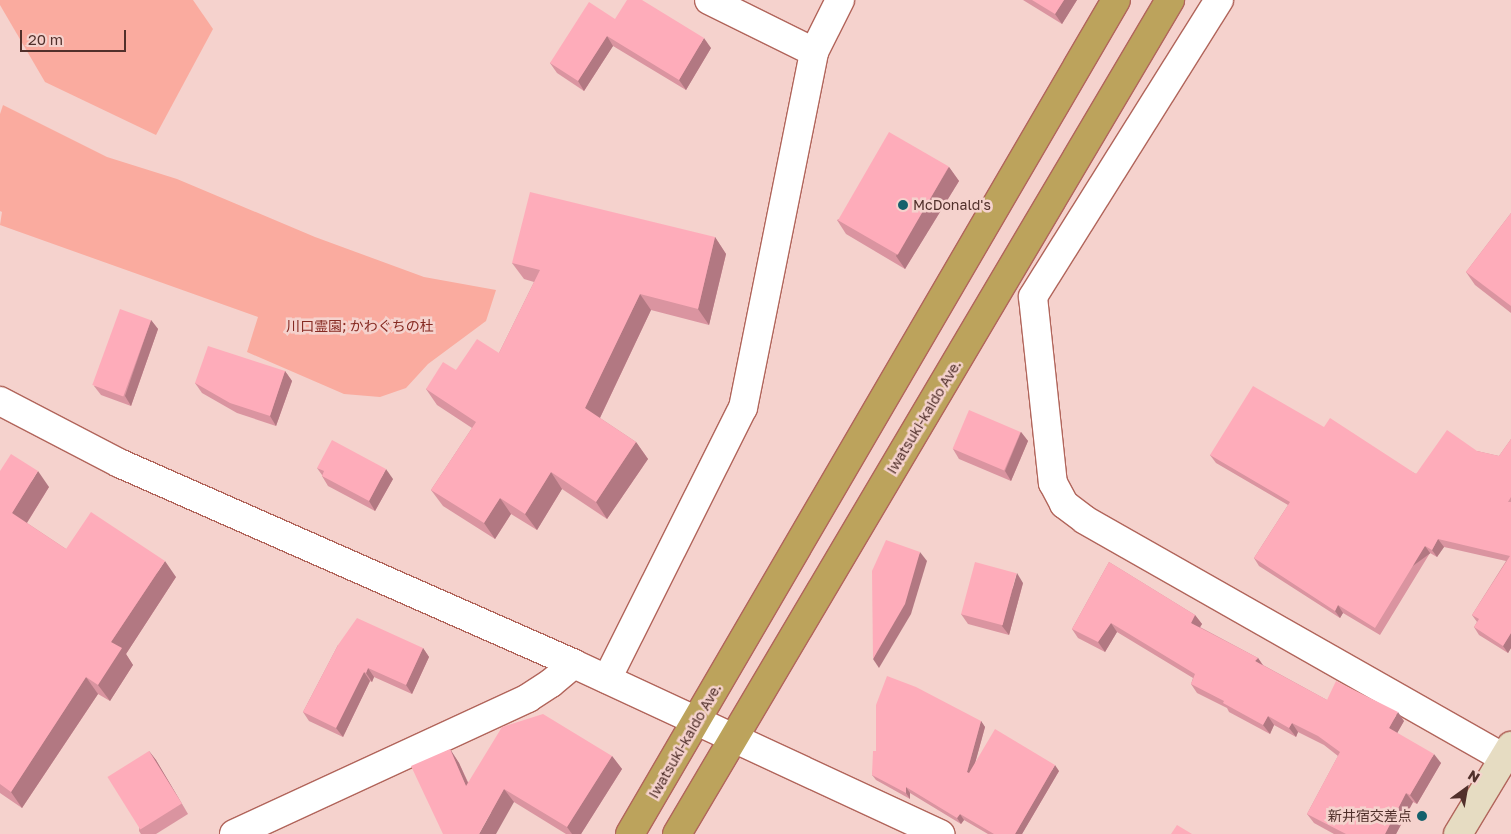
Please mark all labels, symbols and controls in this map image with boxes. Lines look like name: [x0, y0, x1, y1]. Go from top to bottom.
scale bar: [22, 20, 129, 52]
text: 20 m: [28, 30, 63, 48]
place label: McDonald's: [913, 197, 991, 213]
marker: McDonald's: [897, 199, 909, 211]
park label: 川口霊園; かわぐちの杜: [286, 318, 434, 334]
street label: Iwatsuki-kaido Ave.: [883, 357, 965, 477]
street label: Iwatsuki-kaido Ave.: [645, 681, 725, 801]
north arrow: [1441, 764, 1491, 814]
text: N: [1465, 766, 1483, 786]
place label: 新井宿交差点: [1328, 808, 1412, 824]
marker: 新井宿交差点: [1416, 810, 1428, 822]

